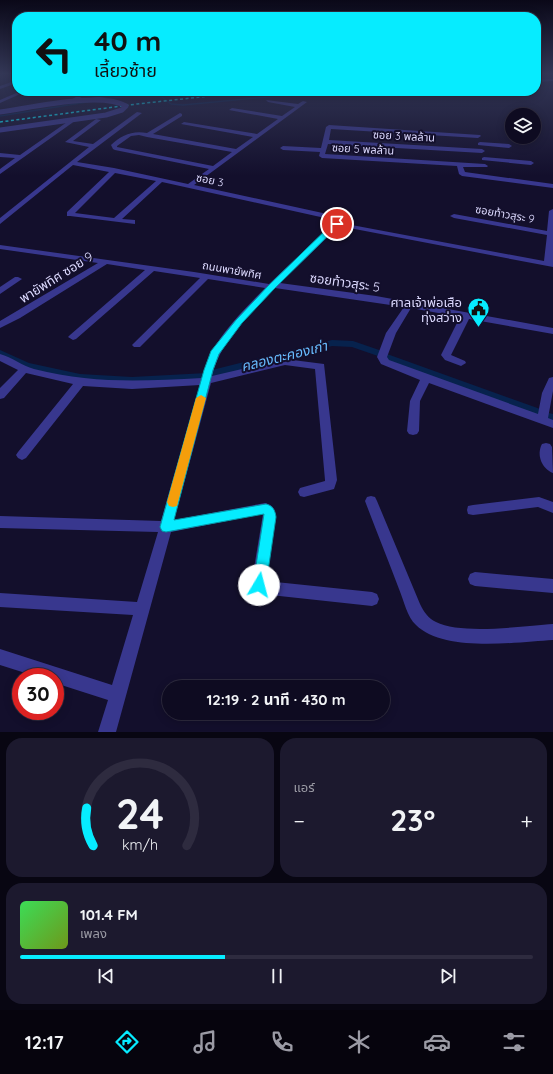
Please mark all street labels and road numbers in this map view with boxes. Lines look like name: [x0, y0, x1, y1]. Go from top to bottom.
street label: ซอย 3 พลล้าน: [373, 127, 435, 145]
street label: ซอย 5 พลล้าน: [331, 140, 395, 158]
street label: ซอย 3: [195, 170, 225, 190]
street label: ซอยท้าวสุระ 9: [474, 202, 536, 226]
street label: พายัพทิศ ซอย 9: [16, 248, 96, 306]
street label: ถนนพายัพทิศ: [201, 258, 263, 282]
street label: ซอยท้าวสุระ 5: [309, 269, 381, 295]

